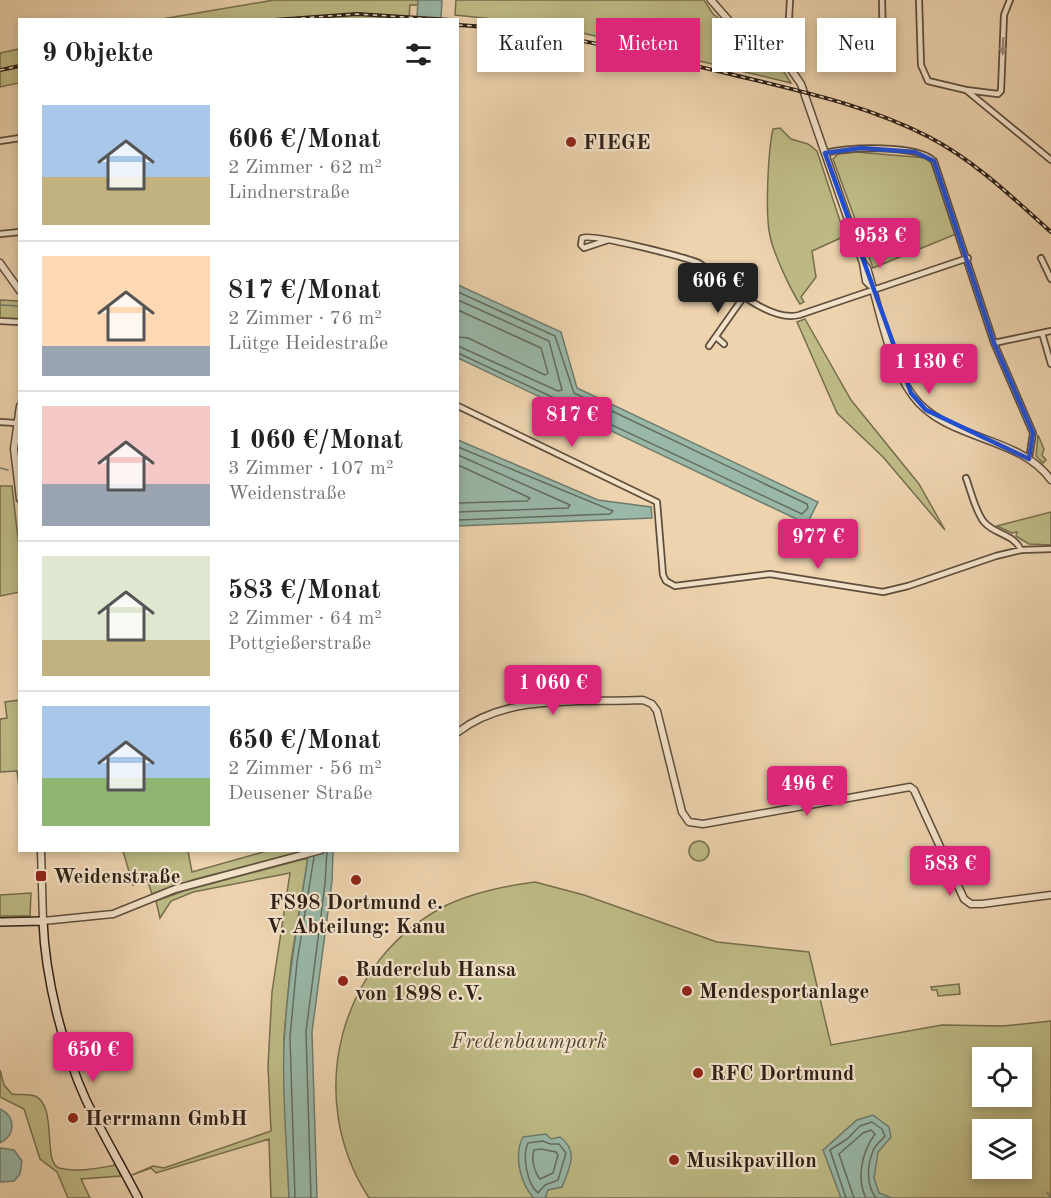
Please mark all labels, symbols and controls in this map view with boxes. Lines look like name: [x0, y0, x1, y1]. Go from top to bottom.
chip: Kaufen: [477, 18, 584, 72]
chip: Mieten: [596, 18, 700, 72]
chip: Filter: [712, 18, 805, 72]
chip: Neu: [817, 18, 896, 72]
one-way arrow: [998, 37, 1008, 56]
icon: filters: [402, 38, 435, 71]
text: 9 Objekte: [42, 41, 154, 67]
text: 606 €/Monat: [228, 127, 381, 153]
icon: home: [90, 129, 162, 201]
place label: FIEGE: [583, 133, 650, 154]
marker: FIEGE: [564, 135, 578, 149]
text: 2 Zimmer · 62 m²: [228, 158, 382, 178]
text: Lindnerstraße: [228, 183, 350, 203]
pin: 953 €: [838, 218, 922, 269]
text: 953 €: [854, 227, 906, 247]
pin: 606 €: [676, 263, 760, 314]
text: 606 €: [692, 272, 744, 292]
text: 817 €/Monat: [228, 278, 381, 304]
icon: home: [90, 280, 162, 352]
text: 2 Zimmer · 76 m²: [228, 309, 382, 329]
text: Lütge Heidestraße: [228, 334, 388, 354]
pin: 1 130 €: [874, 344, 984, 395]
text: 1 130 €: [894, 353, 964, 373]
pin: 817 €: [530, 397, 614, 448]
text: 817 €: [546, 406, 598, 426]
text: 1 060 €/Monat: [228, 428, 403, 454]
icon: home: [90, 430, 162, 502]
text: 3 Zimmer · 107 m²: [228, 459, 393, 479]
text: Weidenstraße: [228, 484, 346, 504]
pin: 977 €: [776, 519, 860, 570]
text: 977 €: [792, 528, 844, 548]
text: 583 €/Monat: [228, 578, 381, 604]
icon: home: [90, 580, 162, 652]
text: 2 Zimmer · 64 m²: [228, 609, 382, 629]
text: Pottgießerstraße: [228, 634, 371, 654]
pin: 1 060 €: [498, 665, 608, 716]
text: 1 060 €: [518, 674, 588, 694]
text: 650 €/Monat: [228, 728, 381, 754]
icon: home: [90, 730, 162, 802]
text: 2 Zimmer · 56 m²: [228, 759, 382, 779]
pin: 496 €: [765, 766, 849, 817]
text: 496 €: [781, 775, 833, 795]
text: Deusener Straße: [228, 784, 372, 804]
pin: 583 €: [908, 846, 992, 897]
text: 583 €: [924, 855, 976, 875]
place label: Weidenstraße: [53, 867, 181, 888]
marker: Weidenstraße: [34, 869, 48, 883]
marker: FS98 Dortmund e. V. Abteilung: Kanu: [349, 873, 363, 887]
place label: FS98 Dortmund e. V. Abteilung: Kanu: [266, 893, 446, 938]
place label: Ruderclub Hansa von 1898 e.V.: [355, 960, 517, 1005]
marker: Ruderclub Hansa von 1898 e.V.: [336, 974, 350, 988]
place label: Mendesportanlage: [699, 982, 869, 1003]
marker: Mendesportanlage: [680, 984, 694, 998]
pin: 650 €: [51, 1032, 135, 1083]
park label: Fredenbaumpark: [450, 1032, 607, 1053]
text: 650 €: [67, 1041, 119, 1061]
map controls: [972, 1047, 1032, 1179]
button: locate: [972, 1047, 1032, 1107]
place label: RFC Dortmund: [710, 1064, 854, 1085]
marker: RFC Dortmund: [691, 1066, 705, 1080]
place label: Herrmann GmbH: [85, 1109, 247, 1130]
marker: Herrmann GmbH: [66, 1111, 80, 1125]
button: layers: [972, 1119, 1032, 1179]
place label: Musikpavillon: [686, 1151, 817, 1172]
marker: Musikpavillon: [667, 1153, 681, 1167]

